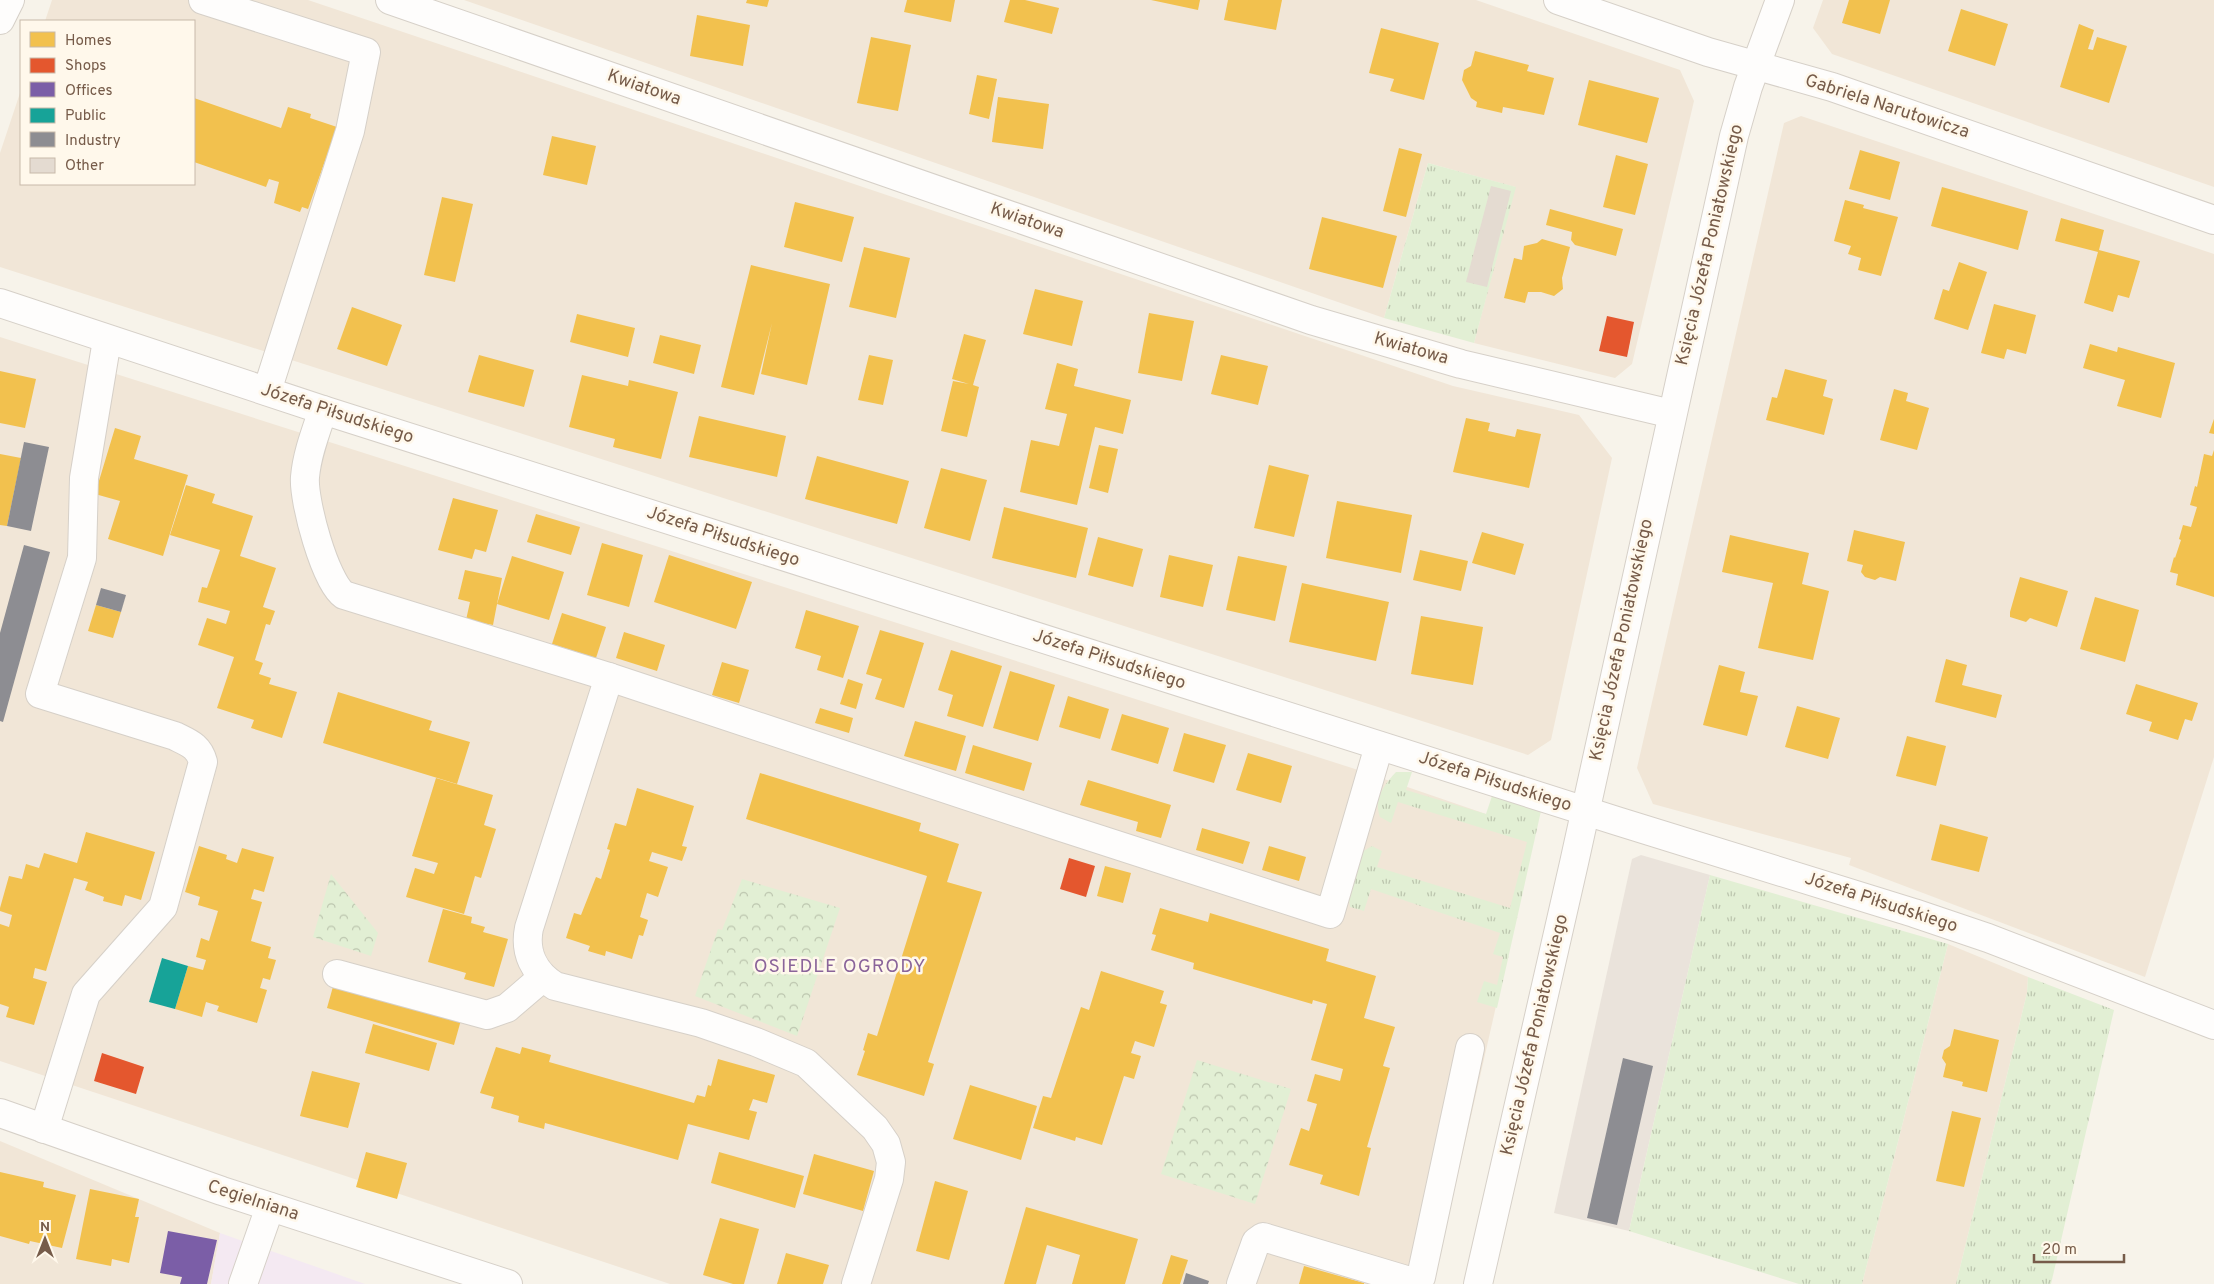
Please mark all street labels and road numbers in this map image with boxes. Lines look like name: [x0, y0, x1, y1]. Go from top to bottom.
street label: Kwiatowa: [604, 65, 684, 111]
street label: Gabriela Narutowicza: [1802, 70, 1972, 144]
street label: Księcia Józefa Poniatowskiego: [1671, 122, 1749, 368]
street label: Kwiatowa: [987, 198, 1067, 244]
street label: Kwiatowa: [1371, 327, 1451, 371]
street label: Józefa Piłsudskiego: [258, 378, 416, 450]
street label: Józefa Piłsudskiego: [644, 501, 802, 573]
street label: Księcia Józefa Poniatowskiego: [1585, 517, 1659, 763]
street label: Józefa Piłsudskiego: [1030, 624, 1188, 696]
street label: Józefa Piłsudskiego: [1416, 746, 1574, 818]
street label: Józefa Piłsudskiego: [1802, 867, 1960, 939]
street label: Księcia Józefa Poniatowskiego: [1496, 912, 1574, 1158]
street label: Cegielniana: [204, 1175, 302, 1227]

